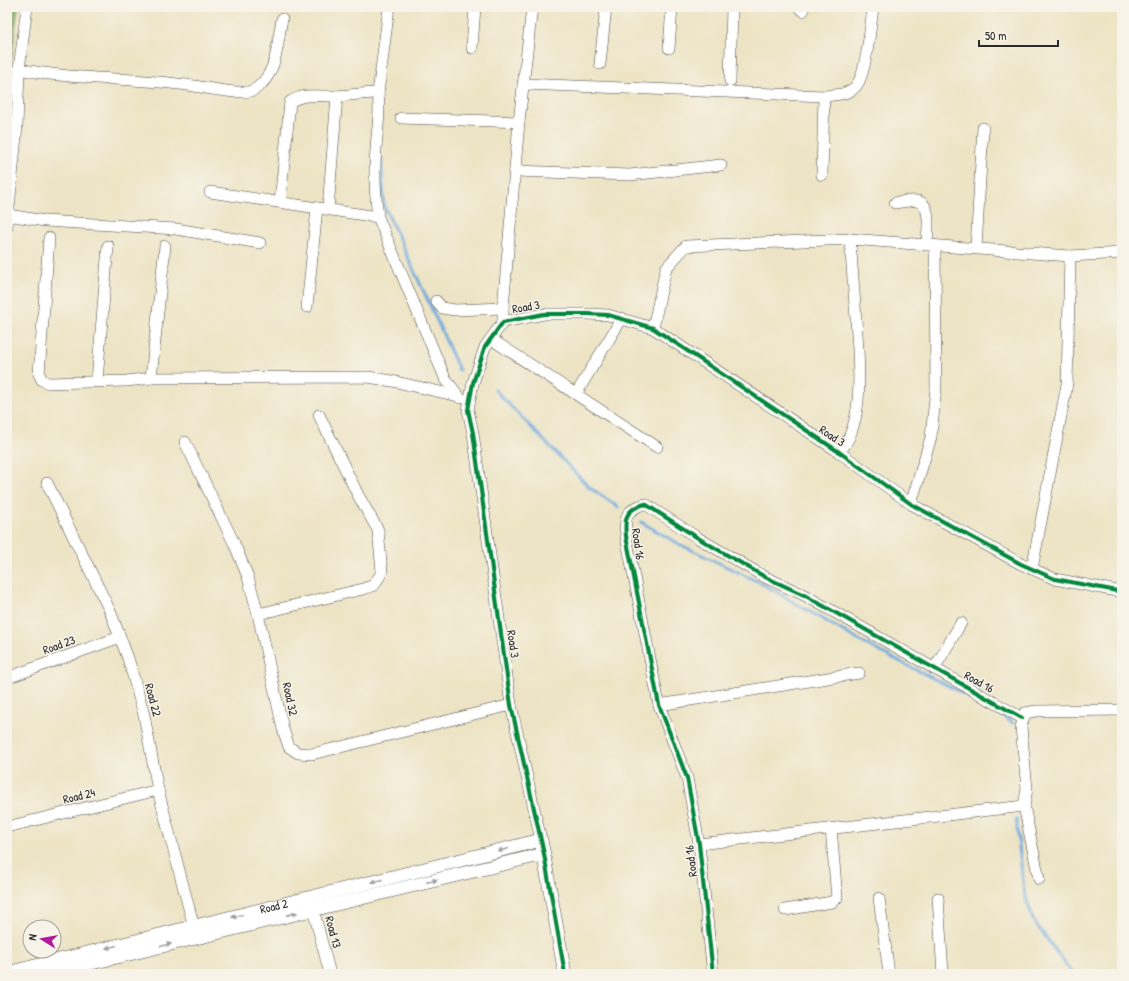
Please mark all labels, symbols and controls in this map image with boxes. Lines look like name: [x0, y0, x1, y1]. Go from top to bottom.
scale bar: [979, 22, 1058, 48]
text: 50 m: [985, 27, 1006, 44]
street label: Road 3: [511, 296, 541, 317]
street label: Road 3: [816, 421, 849, 450]
street label: Road 16: [628, 527, 649, 561]
street label: Road 3: [503, 629, 524, 659]
street label: Road 23: [40, 631, 77, 658]
street label: Road 16: [961, 666, 997, 697]
street label: Road 22: [141, 681, 166, 719]
street label: Road 32: [279, 681, 302, 717]
street label: Road 24: [61, 783, 97, 808]
street label: Road 16: [680, 844, 701, 878]
one-way arrow: [497, 847, 509, 853]
one-way arrow: [370, 878, 382, 884]
one-way arrow: [426, 878, 438, 884]
street label: Road 2: [258, 894, 290, 918]
one-way arrow: [286, 911, 298, 917]
one-way arrow: [231, 913, 243, 919]
street label: Road 13: [321, 914, 346, 950]
north arrow: [22, 919, 62, 959]
text: N: [25, 933, 40, 941]
one-way arrow: [159, 941, 172, 947]
one-way arrow: [104, 944, 116, 950]

